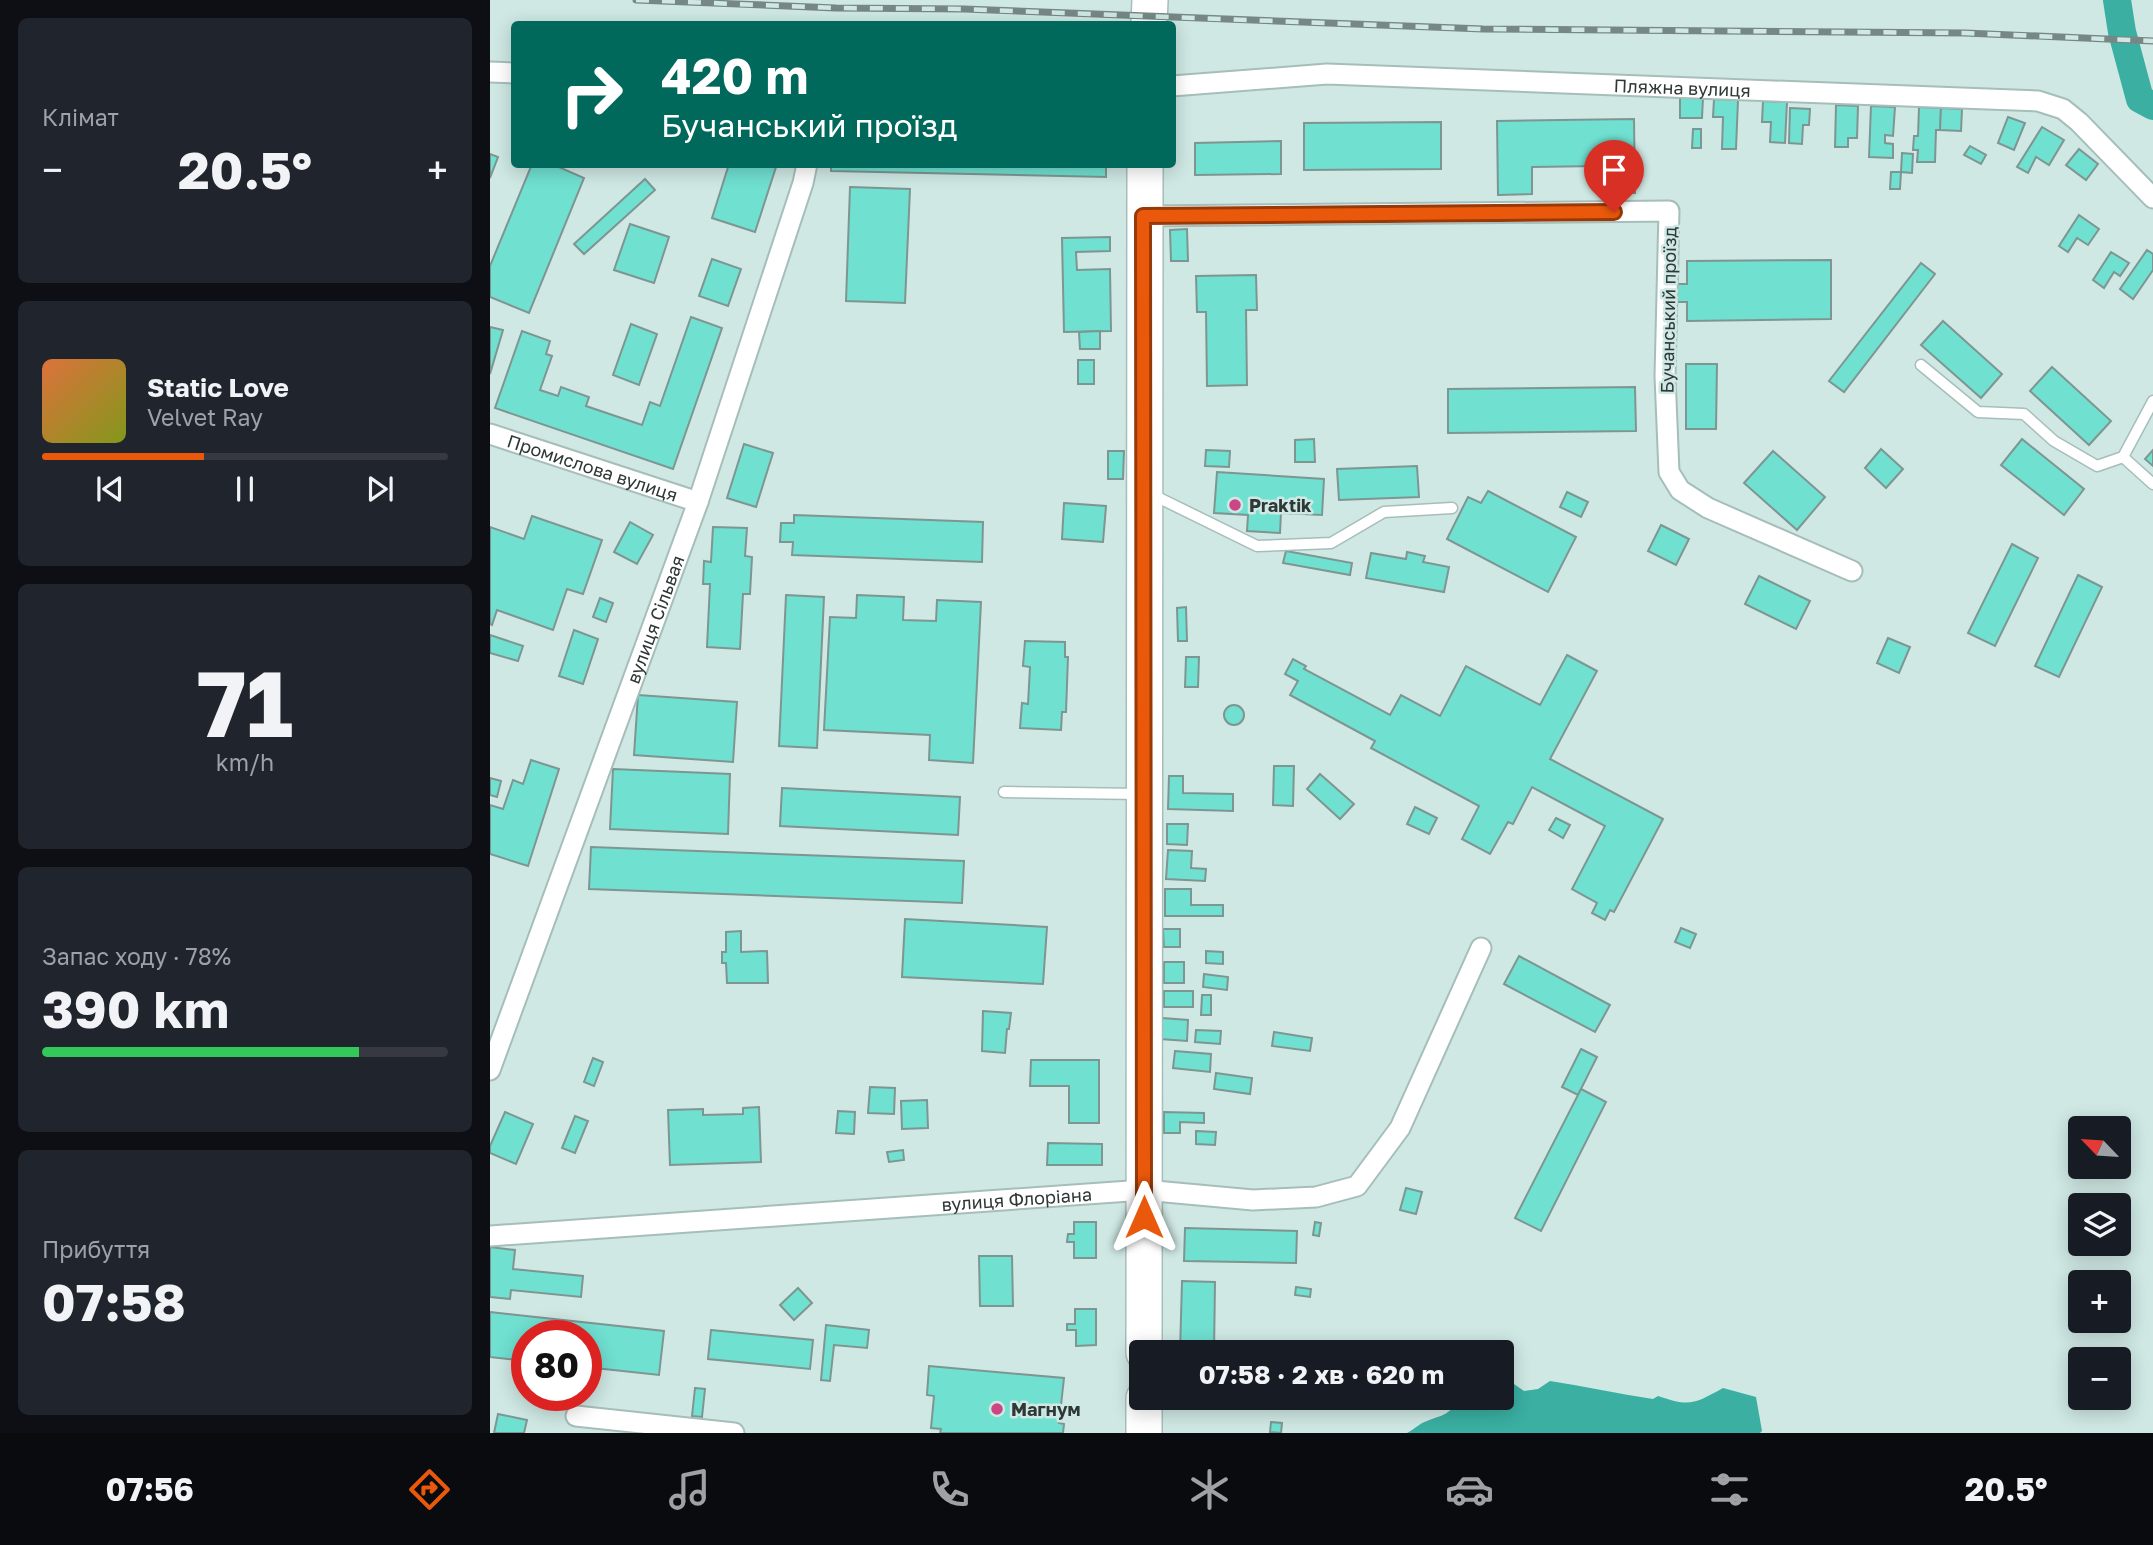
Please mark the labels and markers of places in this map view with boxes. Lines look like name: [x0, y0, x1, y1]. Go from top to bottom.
pin: [1584, 140, 1644, 212]
place label: Praktik: [1249, 494, 1312, 516]
marker: Praktik: [1227, 497, 1243, 513]
place label: Магнум: [1011, 1398, 1081, 1420]
marker: Магнум: [989, 1401, 1005, 1417]

